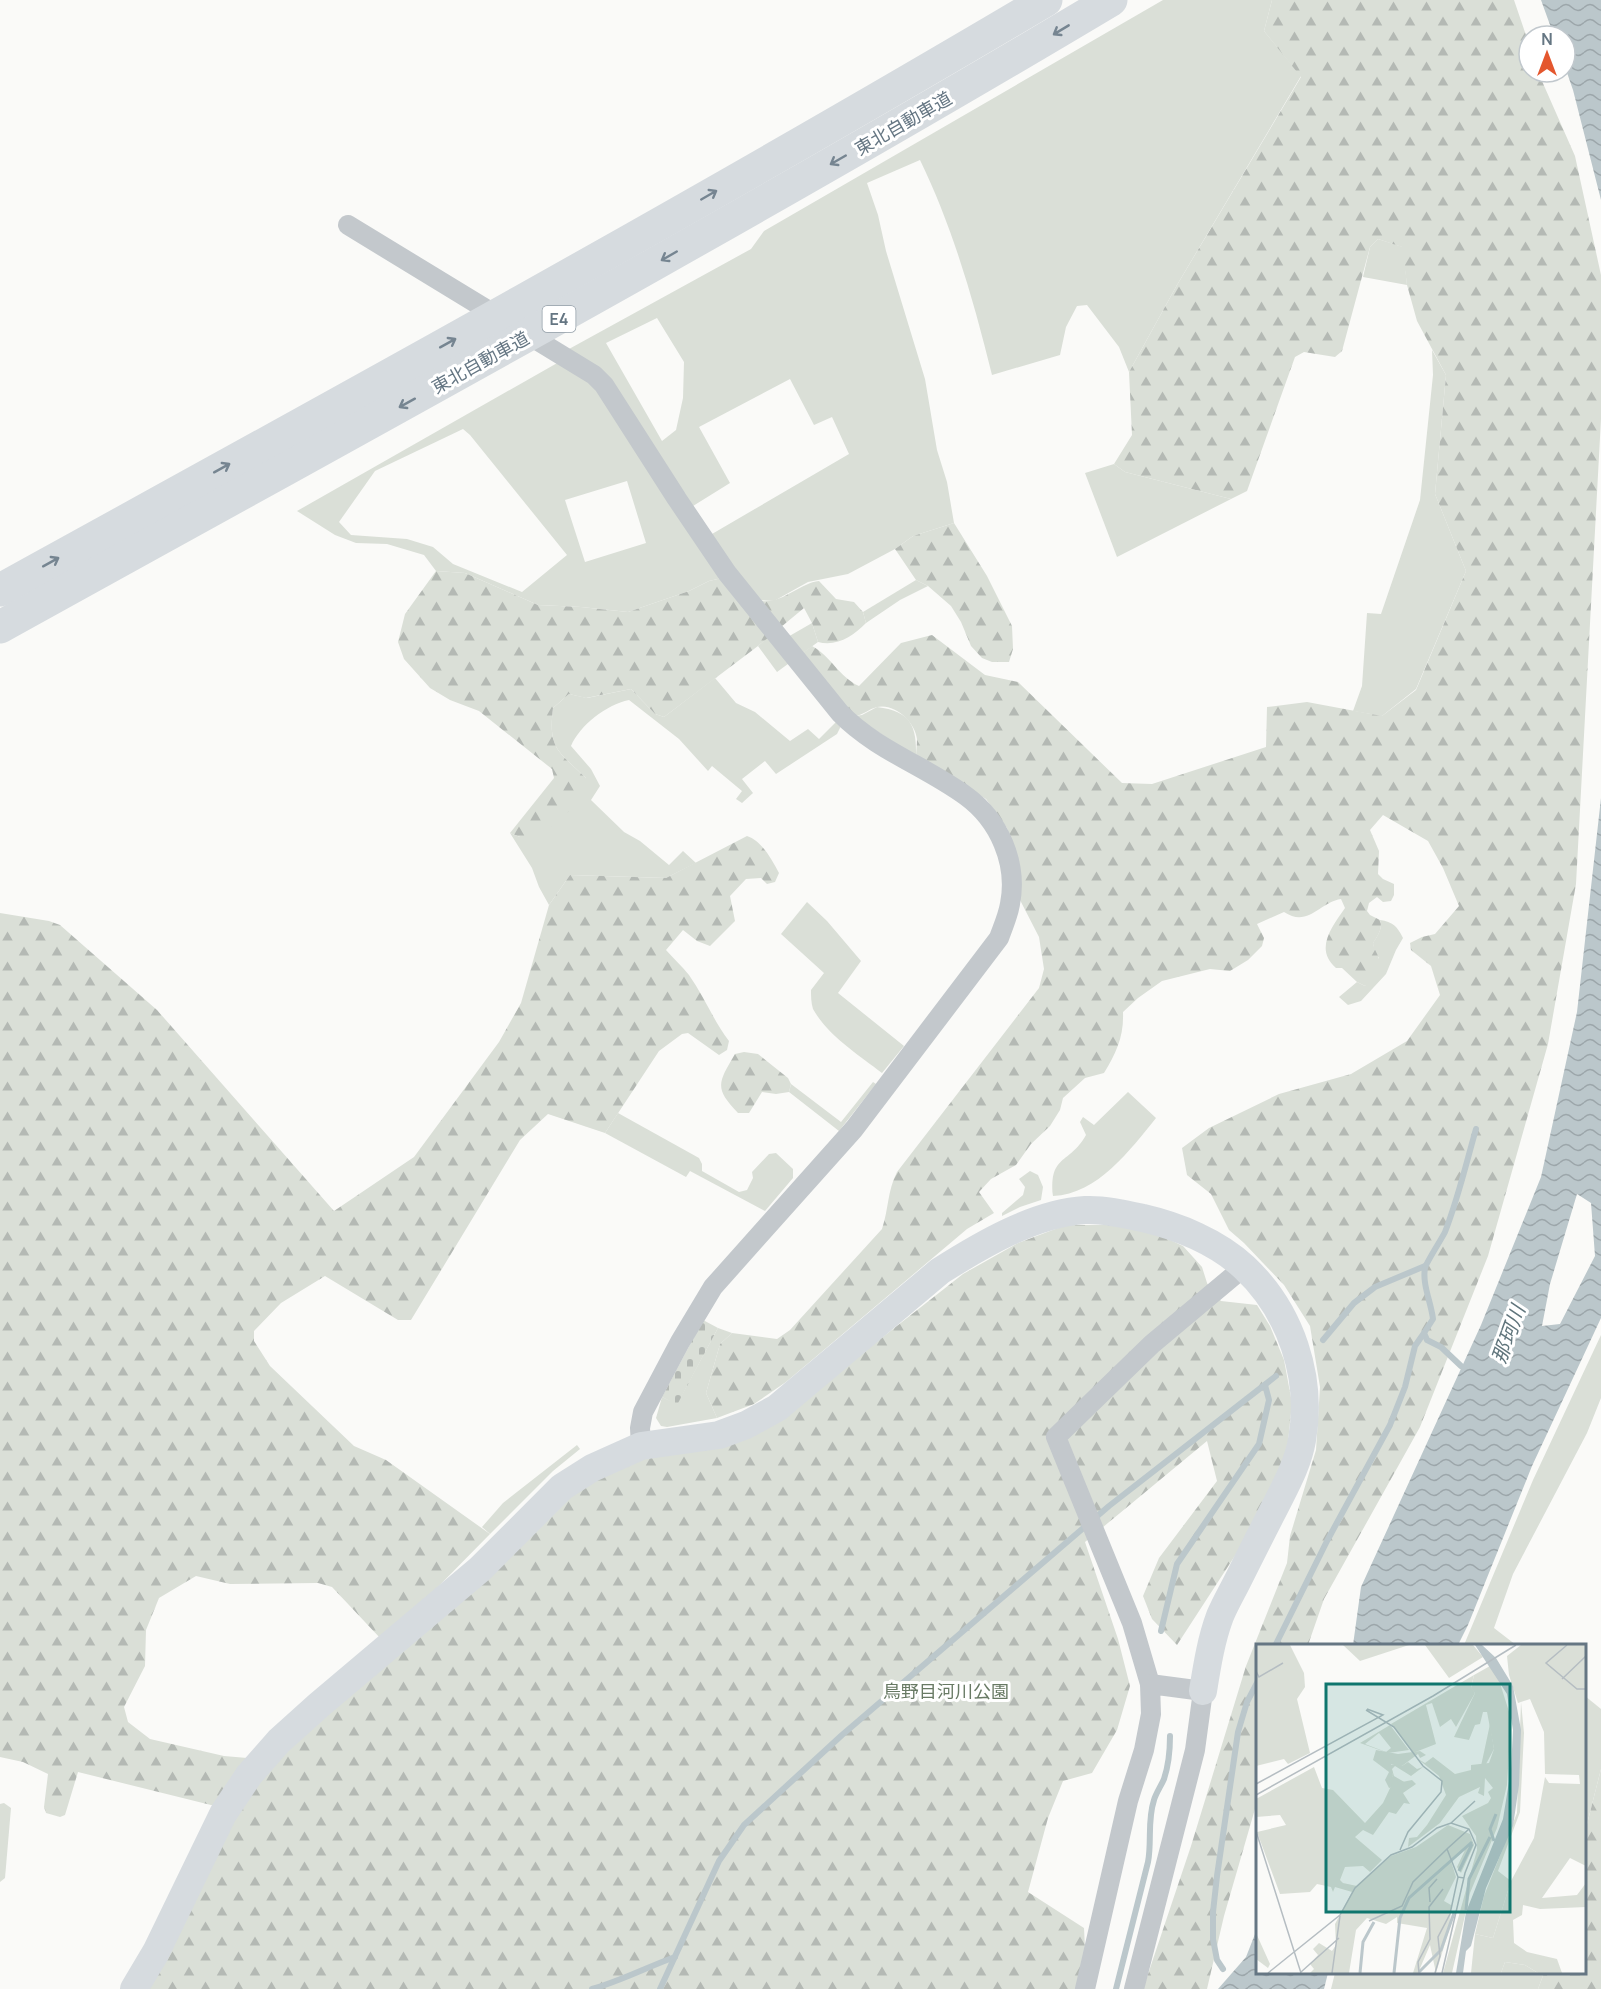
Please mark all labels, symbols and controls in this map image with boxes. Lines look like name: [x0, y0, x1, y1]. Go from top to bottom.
one-way arrow: [1053, 24, 1070, 36]
north arrow: [1517, 24, 1577, 84]
text: N: [1541, 28, 1553, 50]
street label: 東北自動車道: [850, 86, 956, 160]
one-way arrow: [830, 154, 847, 166]
one-way arrow: [700, 189, 717, 201]
one-way arrow: [660, 251, 678, 262]
road number: E4: [542, 306, 576, 332]
street label: 東北自動車道: [427, 325, 533, 399]
one-way arrow: [439, 337, 456, 349]
one-way arrow: [399, 397, 416, 409]
one-way arrow: [213, 462, 230, 474]
one-way arrow: [42, 556, 59, 568]
water label: 那珂川: [1485, 1299, 1532, 1367]
inset map: [1256, 1644, 1586, 1974]
park label: 鳥野目河川公園: [883, 1679, 1009, 1703]

